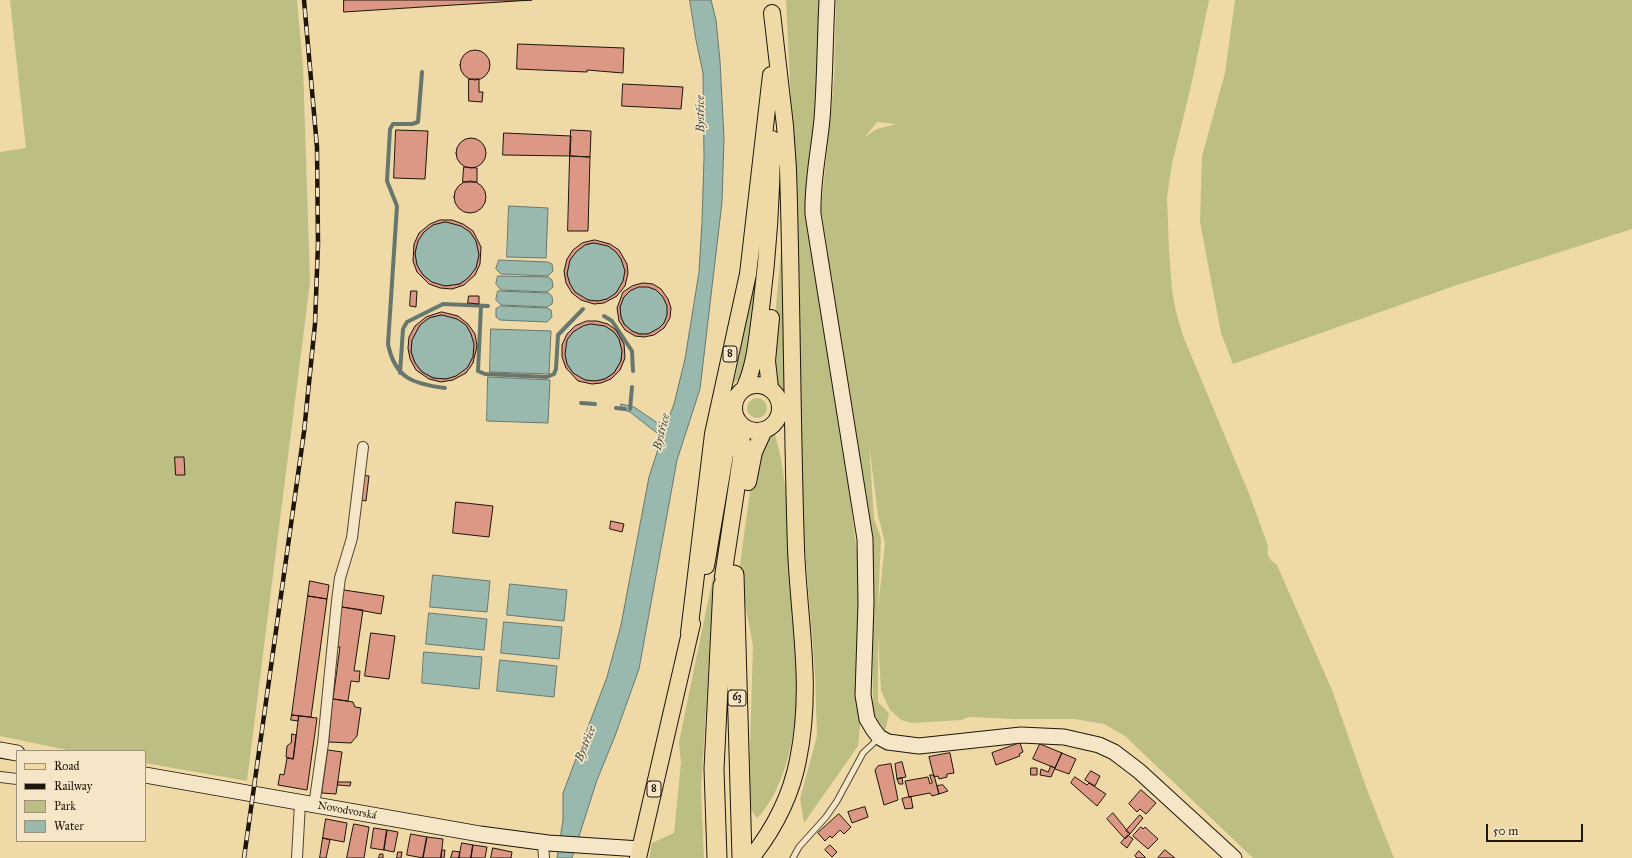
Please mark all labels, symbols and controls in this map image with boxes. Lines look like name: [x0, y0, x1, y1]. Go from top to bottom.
water label: Bystřice: [693, 95, 709, 133]
road number: 8: [723, 346, 737, 362]
water label: Bystřice: [651, 412, 673, 452]
road number: 63: [728, 690, 746, 706]
water label: Bystřice: [572, 724, 600, 764]
legend: [16, 750, 146, 842]
text: Road: [54, 759, 80, 773]
text: Railway: [54, 779, 92, 793]
road number: 8: [647, 781, 661, 797]
text: Park: [54, 799, 76, 813]
street label: Novodvorská: [316, 799, 378, 823]
scale bar: [1488, 816, 1585, 842]
text: Water: [54, 819, 84, 833]
text: 50 m: [1493, 824, 1518, 838]

